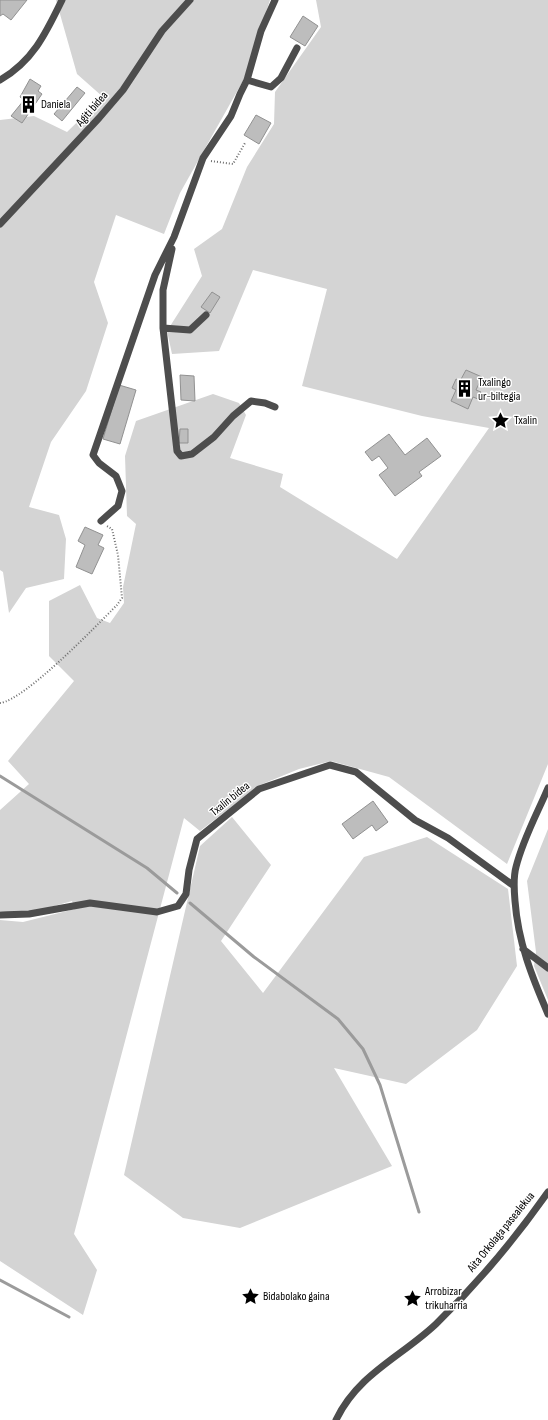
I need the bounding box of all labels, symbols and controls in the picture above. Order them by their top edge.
street label: Agiti bidea [72,88,112,130]
building icon: Daniela [18,94,38,114]
place label: Daniela [41,97,71,112]
place label: Txalingo ur-biltegia [478,375,521,404]
building icon: Txalingo ur-biltegia [455,379,475,399]
place icon: Txalin [491,410,511,430]
place label: Txalin [514,413,537,428]
street label: Txalin bidea [207,778,253,820]
street label: Aita Orkolaga pasealekua [463,1189,538,1276]
place label: Arrobizar trikuharria [424,1284,468,1313]
place icon: Bidabolako gaina [240,1286,260,1306]
place icon: Arrobizar trikuharria [402,1288,422,1308]
place label: Bidabolako gaina [263,1289,330,1304]

